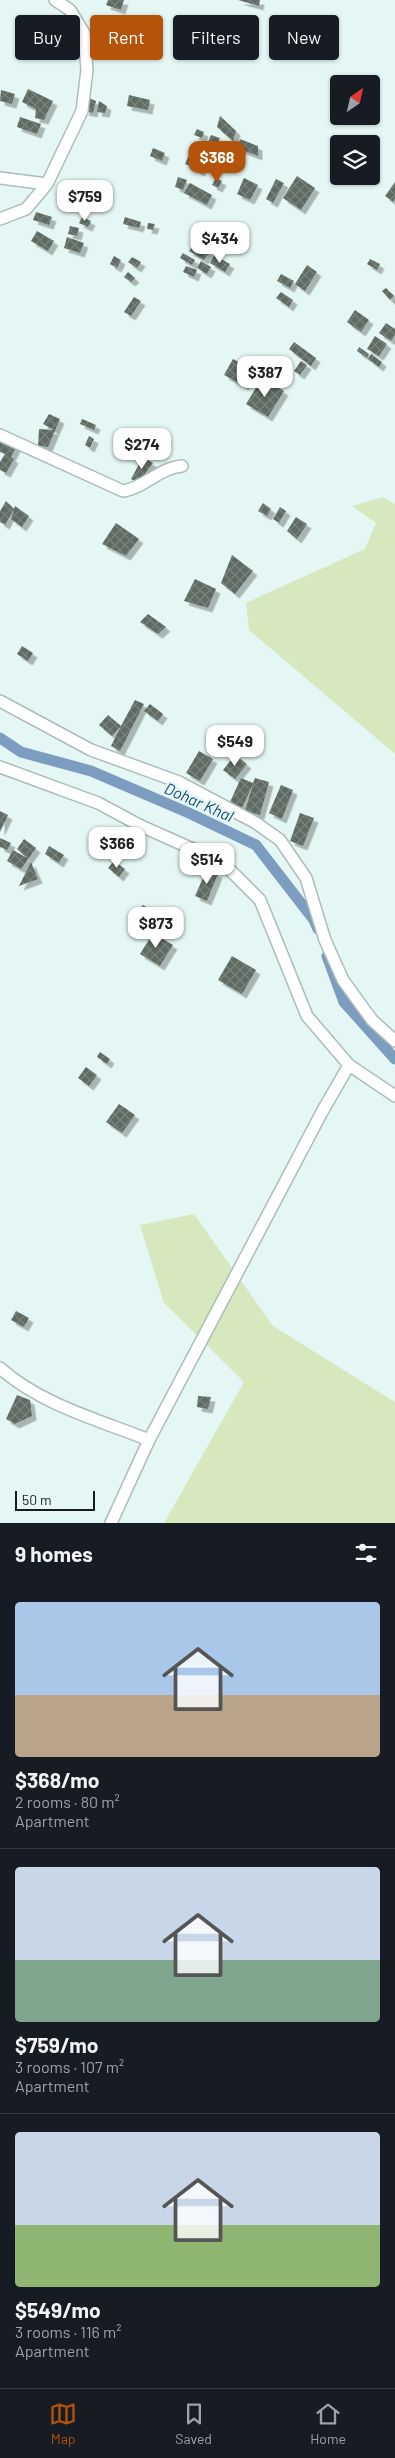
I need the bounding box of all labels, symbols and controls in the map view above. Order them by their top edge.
chip: Buy [15,15,80,60]
chip: Rent [90,15,163,60]
chip: Filters [173,15,259,60]
chip: New [269,15,339,60]
north arrow [330,75,380,125]
map controls [330,75,380,185]
button: layers [330,135,380,185]
pin: $368 [187,140,247,183]
text: $368 [199,147,235,166]
pin: $759 [55,180,115,222]
text: $759 [68,186,102,205]
pin: $434 [190,222,250,264]
text: $434 [201,228,239,247]
pin: $387 [235,356,295,398]
text: $387 [248,362,282,381]
pin: $274 [112,428,172,470]
text: $274 [124,434,160,453]
pin: $549 [205,724,265,767]
text: $549 [217,731,253,750]
water label: Dohar Khal [162,778,237,825]
pin: $366 [87,826,147,869]
text: $366 [100,833,134,852]
pin: $514 [177,842,237,885]
text: $514 [191,849,223,868]
pin: $873 [126,906,186,949]
text: $873 [139,913,173,932]
scale bar [15,1488,95,1511]
text: 50 m [22,1491,51,1508]
icon: filters [352,1539,380,1567]
text: 9 homes [15,1541,93,1566]
icon: home [153,1634,243,1724]
text: $368/mo [15,1767,99,1792]
text: 2 rooms · 80 m² [15,1792,120,1811]
text: Apartment [15,1811,90,1830]
icon: home [153,1900,243,1990]
text: $759/mo [15,2032,98,2057]
text: 3 rooms · 107 m² [15,2057,124,2076]
text: Apartment [15,2076,90,2095]
icon: home [153,2165,243,2255]
text: $549/mo [15,2297,101,2322]
text: 3 rooms · 116 m² [15,2322,121,2341]
text: Apartment [15,2341,90,2360]
tab: Map [49,2400,77,2447]
tab: Saved [175,2400,212,2447]
tab: Home [310,2400,346,2447]

